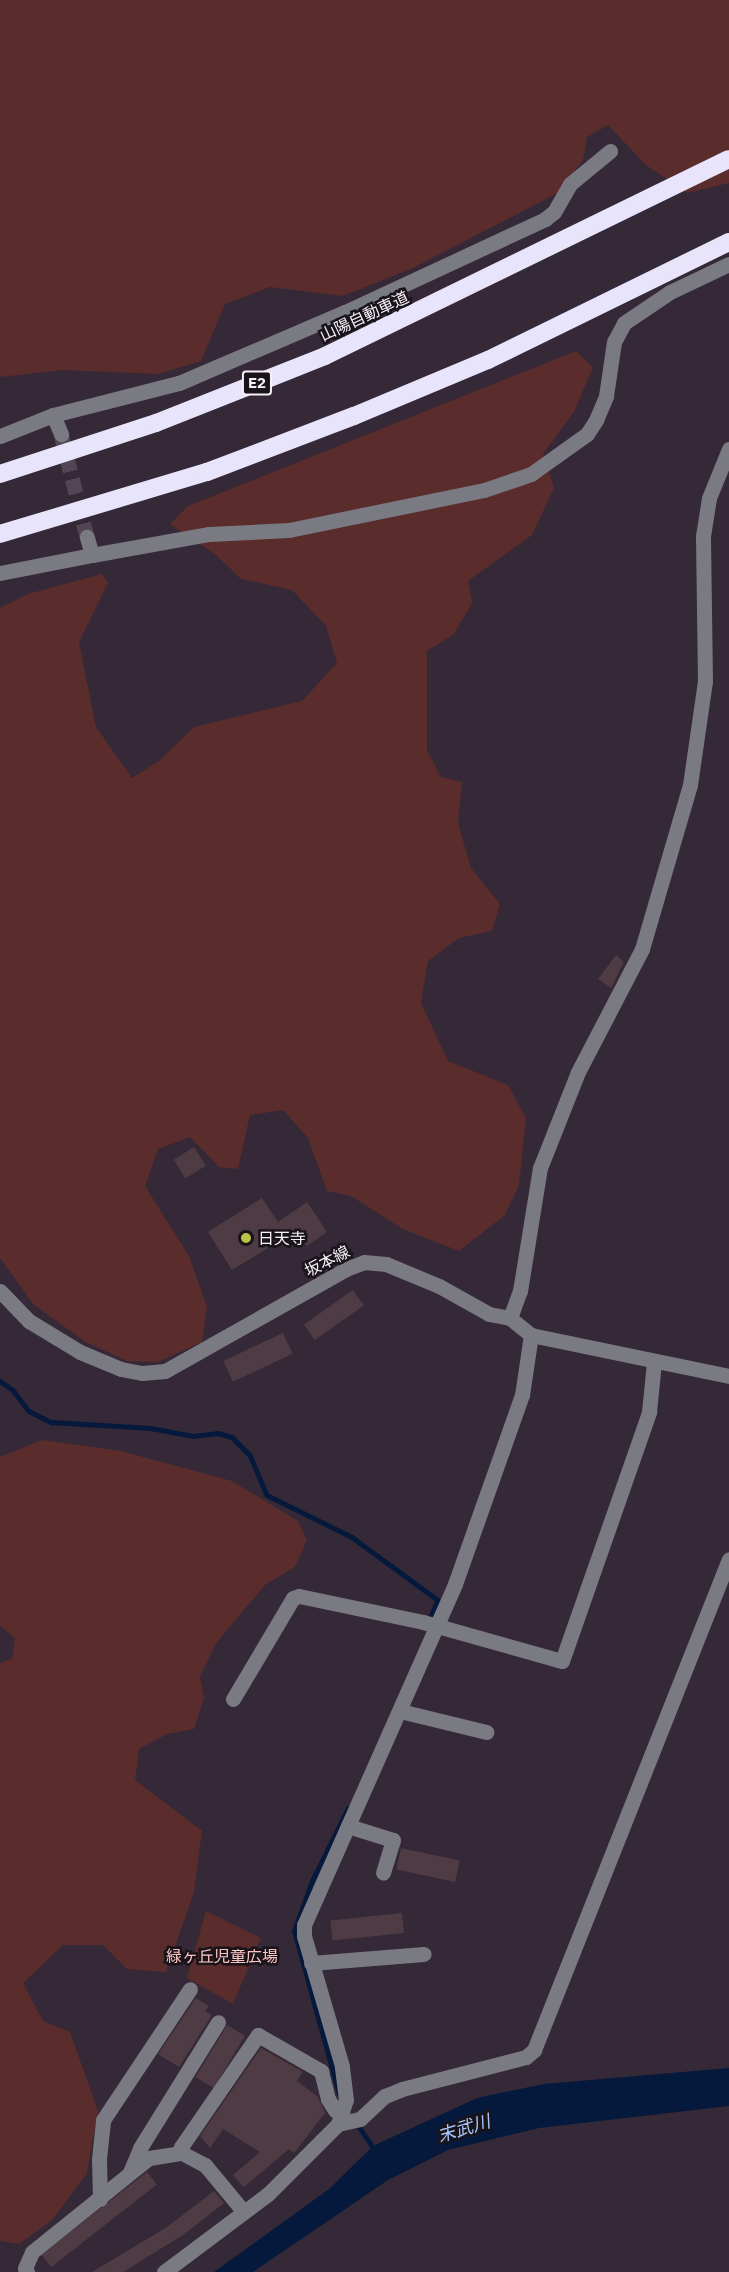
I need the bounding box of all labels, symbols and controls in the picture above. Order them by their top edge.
street label: 山陽自動車道 [316,287,412,345]
road number: E2 [240,371,274,395]
place label: 日天寺 [258,1228,306,1248]
marker: 日天寺 [239,1231,253,1245]
street label: 坂本線 [301,1242,353,1280]
park label: 緑ヶ丘児童広場 [166,1946,278,1966]
water label: 末武川 [435,2111,493,2147]

